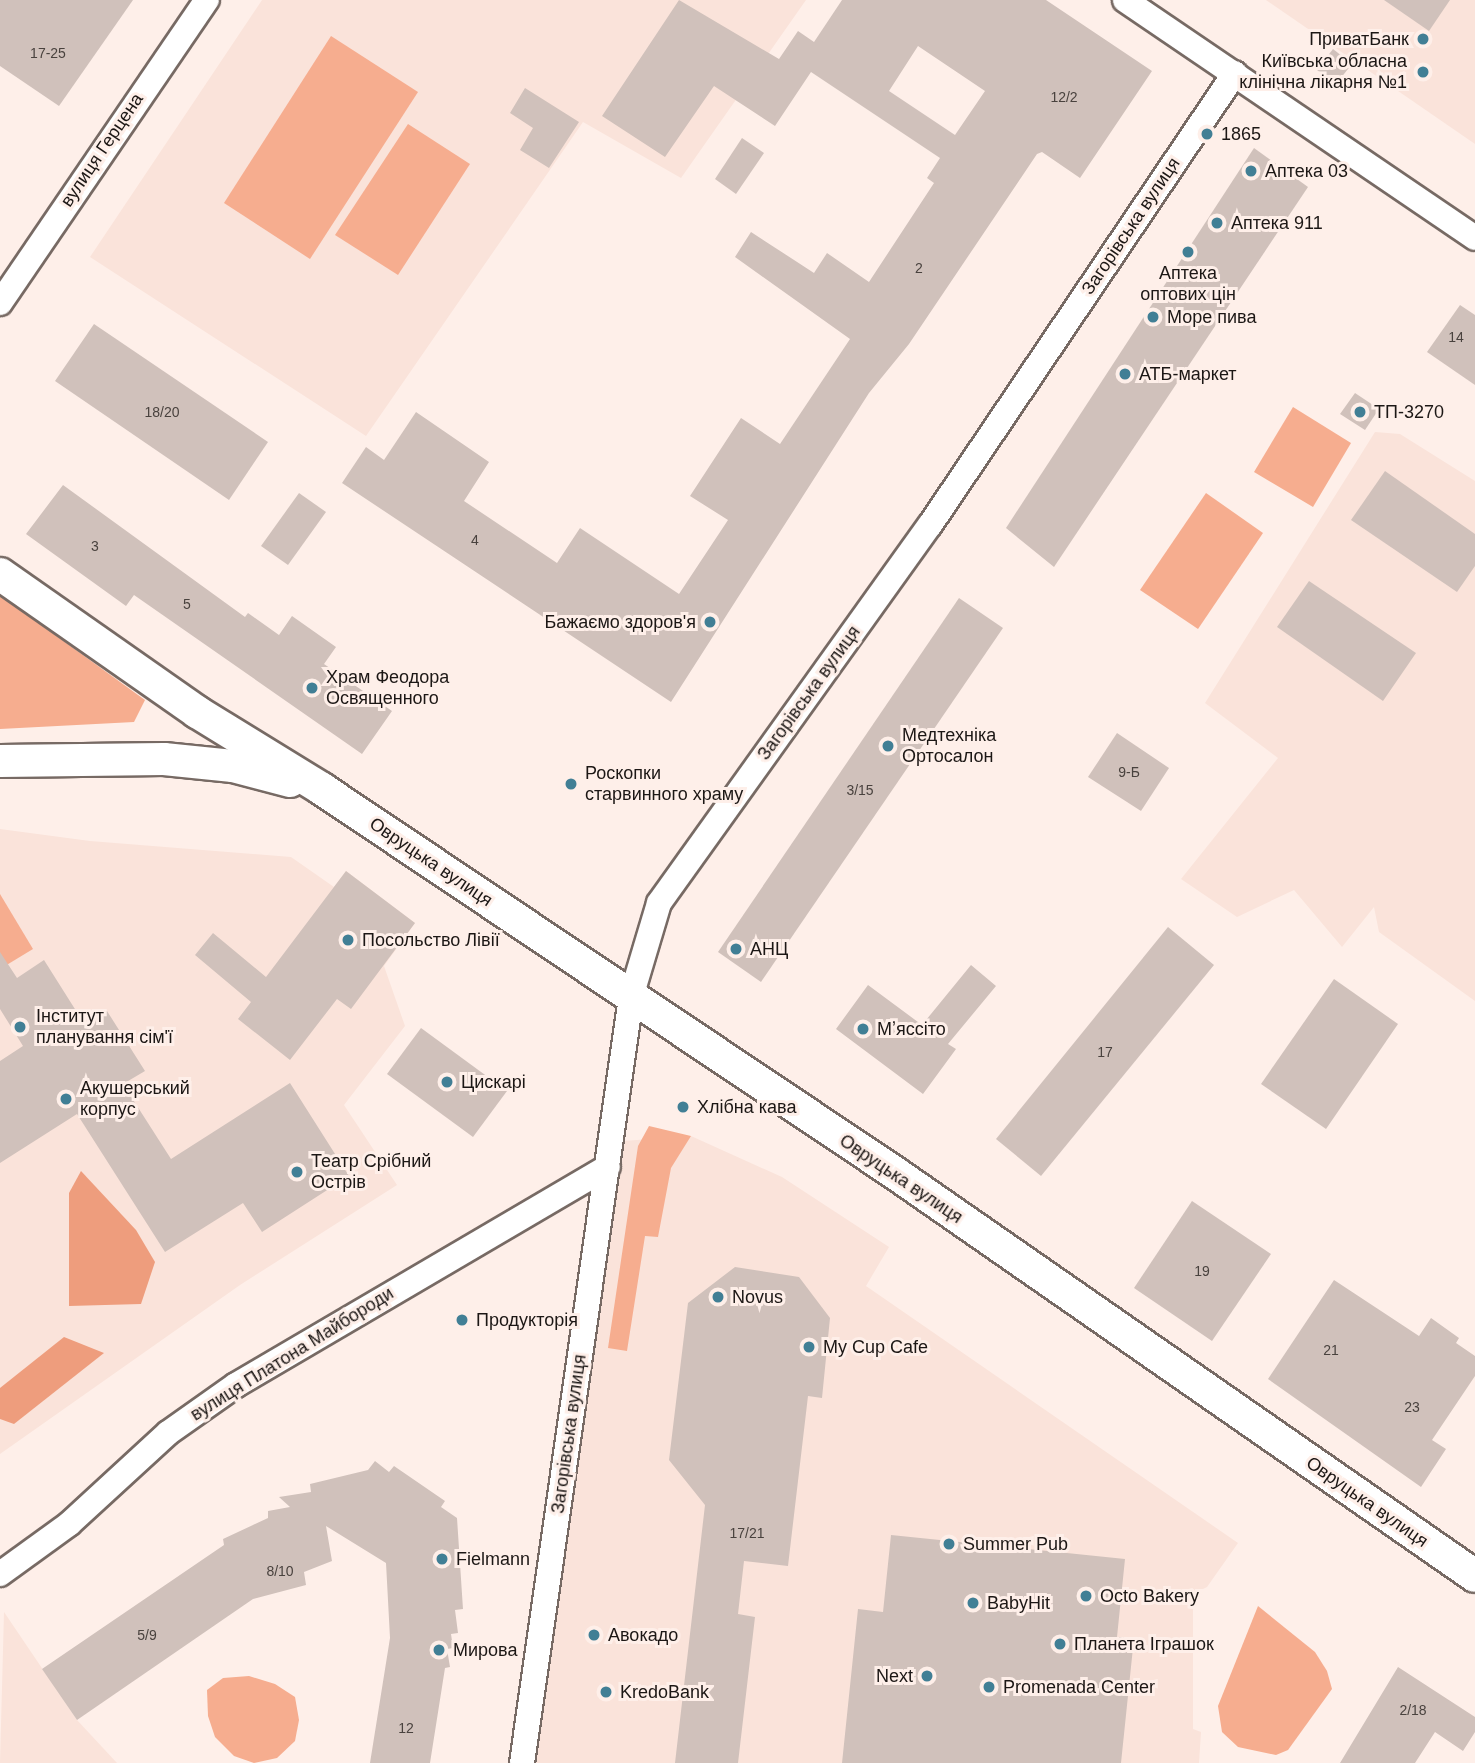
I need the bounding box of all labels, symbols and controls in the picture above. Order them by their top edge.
place label: ПриватБанк [1309,28,1409,50]
marker: ПриватБанк [1415,31,1431,47]
house number: 17-25 [30,45,66,61]
place label: Київська обласна клінічна лікарня №1 [1239,51,1407,94]
marker: Київська обласна клінічна лікарня №1 [1413,62,1433,82]
street label: вулиця Герцена [56,89,148,211]
house number: 12/2 [1050,89,1078,105]
place label: 1865 [1221,123,1261,145]
marker: 1865 [1199,126,1215,142]
street label: Загорівська вулиця [1077,153,1185,299]
place label: Аптека 03 [1265,160,1348,182]
marker: Аптека 03 [1243,163,1259,179]
place label: Аптека 911 [1231,212,1323,234]
marker: Аптека 911 [1209,215,1225,231]
marker: Аптека оптових цін [1180,244,1196,260]
house number: 2 [915,260,923,276]
place label: Аптека оптових цін [1140,263,1236,306]
place label: Море пива [1167,306,1256,328]
marker: Море пива [1145,309,1161,325]
house number: 14 [1448,329,1464,345]
place label: АТБ-маркет [1139,363,1237,385]
marker: АТБ-маркет [1117,366,1133,382]
place label: ТП-3270 [1374,401,1444,423]
house number: 18/20 [144,404,180,420]
marker: ТП-3270 [1352,404,1368,420]
house number: 4 [471,532,479,548]
house number: 3 [91,538,99,554]
house number: 5 [183,596,191,612]
place label: Бажаємо здоров'я [544,611,696,633]
marker: Бажаємо здоров'я [702,614,718,630]
street label: Загорівська вулиця [753,622,865,764]
place label: Храм Феодора Освященного [326,667,449,710]
marker: Храм Феодора Освященного [304,680,320,696]
place label: Медтехніка Ортосалон [902,725,996,768]
marker: Медтехніка Ортосалон [880,738,896,754]
place label: Роскопки старвинного храму [585,763,743,806]
house number: 9-Б [1118,764,1140,780]
marker: Роскопки старвинного храму [563,776,579,792]
house number: 3/15 [846,782,874,798]
street label: Овруцька вулиця [365,813,497,911]
place label: Посольство Лівії [362,929,500,951]
marker: Посольство Лівії [340,932,356,948]
place label: АНЦ [750,938,788,960]
marker: АНЦ [728,941,744,957]
place label: Інститут планування сім'ї [36,1006,173,1048]
marker: Інститут планування сім'ї [10,1017,30,1037]
place label: Мʼяссіто [877,1018,946,1040]
marker: Мʼяссіто [855,1021,871,1037]
house number: 17 [1097,1044,1113,1060]
place label: Цискарі [461,1071,526,1093]
marker: Цискарі [439,1074,455,1090]
place label: Акушерський корпус [80,1078,190,1120]
marker: Акушерський корпус [58,1091,74,1107]
place label: Хлібна кава [697,1096,796,1118]
marker: Хлібна кава [675,1099,691,1115]
street label: Овруцька вулиця [835,1130,967,1228]
place label: Театр Срібний Острів [311,1151,431,1194]
marker: Театр Срібний Острів [289,1164,305,1180]
house number: 19 [1194,1263,1210,1279]
street label: вулиця Платона Майбороди [187,1283,397,1425]
place label: Novus [732,1286,783,1308]
marker: Novus [710,1289,726,1305]
place label: Продукторія [476,1309,578,1331]
marker: Продукторія [454,1312,470,1328]
place label: My Cup Cafe [823,1336,928,1358]
marker: My Cup Cafe [801,1339,817,1355]
house number: 21 [1323,1342,1339,1358]
street label: Загорівська вулиця [547,1353,591,1515]
house number: 23 [1404,1399,1420,1415]
street label: Овруцька вулиця [1302,1452,1432,1552]
house number: 17/21 [729,1525,765,1541]
place label: Summer Pub [963,1533,1068,1555]
marker: Summer Pub [941,1536,957,1552]
place label: Fielmann [456,1548,530,1570]
marker: Fielmann [434,1551,450,1567]
house number: 8/10 [266,1563,294,1579]
place label: Octo Bakery [1100,1585,1199,1607]
marker: Octo Bakery [1078,1588,1094,1604]
place label: BabyHit [987,1592,1050,1614]
marker: BabyHit [965,1595,981,1611]
place label: Авокадо [608,1624,678,1646]
house number: 5/9 [137,1627,157,1643]
marker: Авокадо [586,1627,602,1643]
place label: Планета Іграшок [1074,1633,1214,1655]
marker: Планета Іграшок [1052,1636,1068,1652]
place label: Мирова [453,1639,517,1661]
marker: Мирова [431,1642,447,1658]
place label: Next [876,1665,913,1687]
marker: Next [919,1668,935,1684]
place label: Promenada Center [1003,1676,1155,1698]
marker: Promenada Center [981,1679,997,1695]
place label: KredoBank [620,1681,709,1703]
marker: KredoBank [598,1684,614,1700]
house number: 2/18 [1399,1702,1427,1718]
house number: 12 [398,1720,414,1736]

